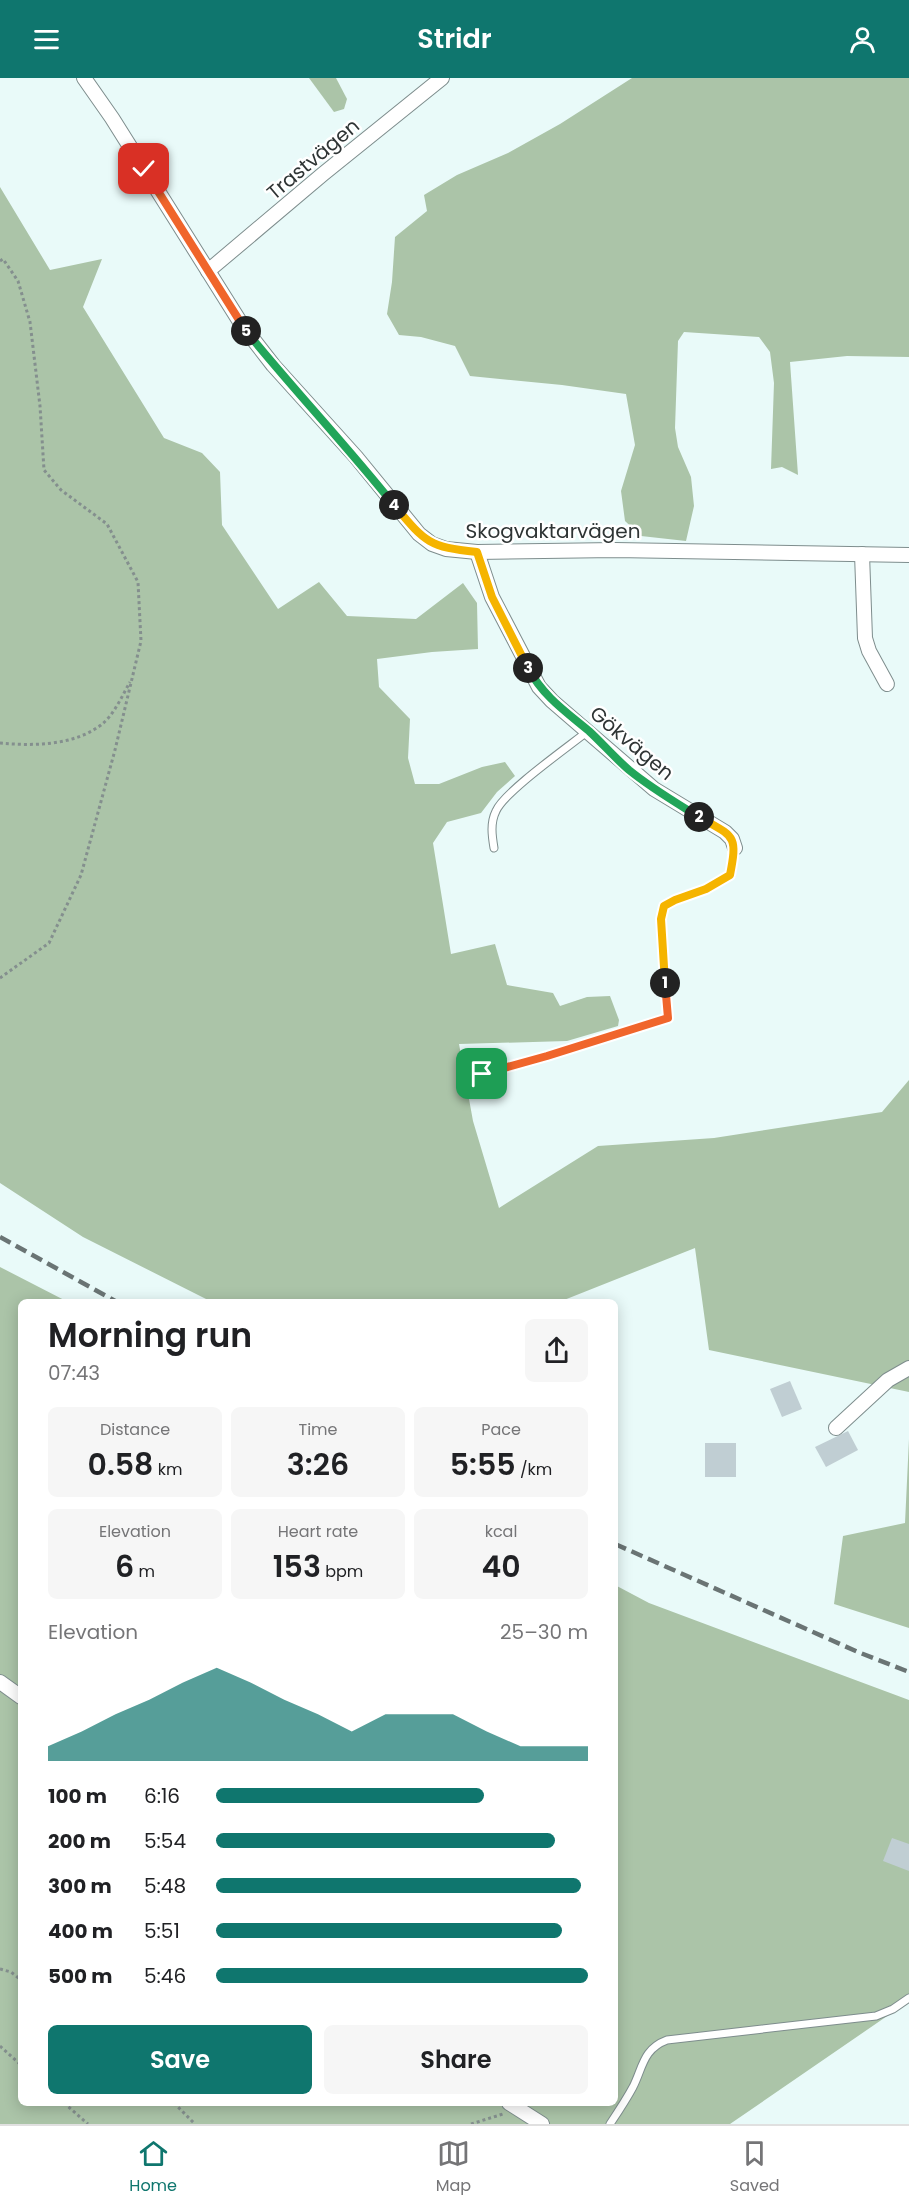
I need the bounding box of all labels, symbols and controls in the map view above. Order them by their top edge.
text: Stridr [417,20,492,57]
icon: menu [30,23,63,56]
icon: person [846,23,879,56]
street label: Trastvägen [261,112,365,206]
pin [118,143,169,194]
icon: check [127,152,160,185]
pin: 5 [231,316,261,346]
text: 5 [241,319,251,342]
pin: 4 [379,490,409,520]
text: 4 [389,493,399,516]
street label: Skogvaktarvägen [465,517,641,545]
pin: 3 [513,653,543,683]
text: 3 [523,656,533,679]
street label: Gökvägen [584,699,680,787]
pin: 2 [684,802,714,832]
text: 2 [694,805,704,828]
pin: 1 [650,968,680,998]
text: 1 [662,971,668,994]
pin [456,1048,507,1099]
icon: arrive [465,1057,498,1090]
text: Morning run [48,1312,252,1359]
button: share [525,1319,588,1382]
text: 07:43 [48,1359,100,1387]
text: Distance [100,1418,170,1441]
text: Time [299,1418,338,1441]
text: Pace [481,1418,521,1441]
text: 0.58 [88,1443,153,1486]
text: 3:26 [287,1443,349,1486]
text: 5:55 [450,1443,516,1486]
text: km [153,1458,182,1481]
text: /km [516,1458,552,1481]
text: Elevation [99,1520,171,1543]
text: Heart rate [278,1520,358,1543]
text: kcal [485,1520,517,1543]
text: 6 [115,1545,134,1588]
text: 153 [273,1545,321,1588]
text: 40 [481,1545,521,1588]
text: m [134,1560,155,1583]
text: bpm [321,1560,363,1583]
text: Elevation [48,1618,138,1646]
text: 25–30 m [500,1618,588,1646]
text: 100 m [48,1782,107,1810]
text: 6:16 [144,1782,180,1810]
text: 200 m [48,1827,111,1855]
text: 5:54 [144,1827,186,1855]
text: 300 m [48,1872,112,1900]
text: 5:48 [144,1872,186,1900]
text: 400 m [48,1917,113,1945]
text: 5:51 [144,1917,180,1945]
text: 500 m [48,1962,113,1990]
text: 5:46 [144,1962,186,1990]
button: Save [48,2025,312,2094]
button: Share [324,2025,588,2094]
tab: Home [129,2137,177,2198]
tab: Map [436,2137,471,2198]
tab: Saved [730,2137,780,2198]

